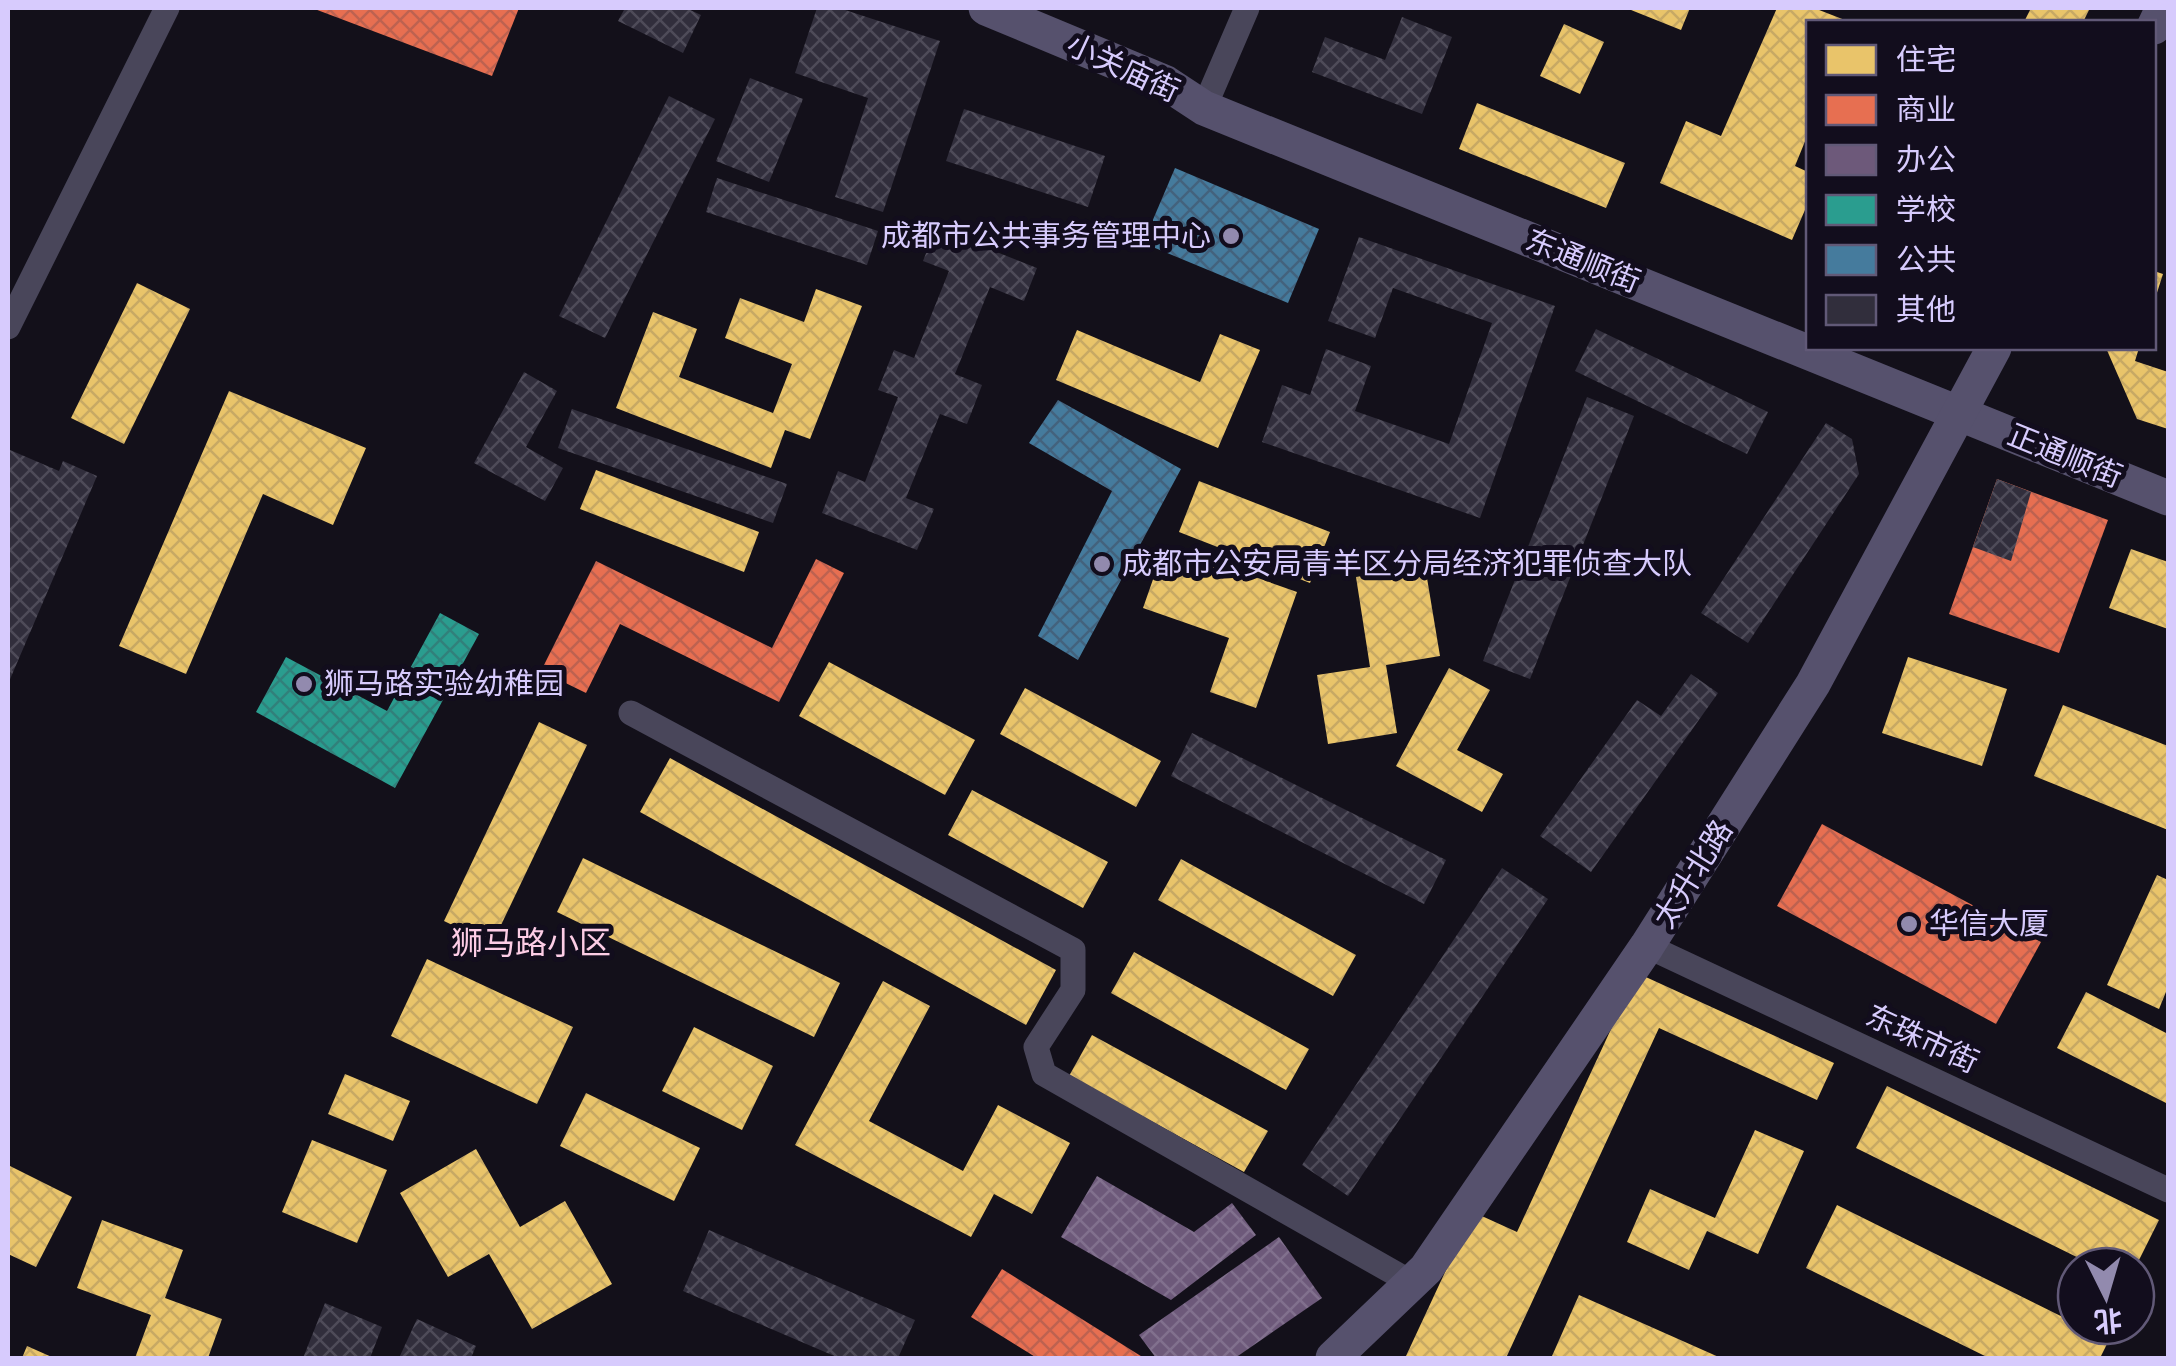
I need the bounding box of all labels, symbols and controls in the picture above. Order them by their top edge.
legend [1806,20,2156,350]
street label: 小关庙街 [1061,24,1186,110]
text: 住宅 [1896,39,1956,78]
text: 商业 [1896,89,1956,128]
text: 办公 [1896,139,1956,178]
text: 学校 [1896,189,1956,228]
place label: 成都市公共事务管理中心 [881,215,1211,254]
street label: 东通顺街 [1521,219,1646,300]
marker: 成都市公共事务管理中心 [1220,225,1242,247]
text: 公共 [1896,239,1956,278]
text: 其他 [1896,289,1956,328]
street label: 正通顺街 [2003,414,2128,495]
place label: 成都市公安局青羊区分局经济犯罪侦查大队 [1122,543,1692,582]
marker: 成都市公安局青羊区分局经济犯罪侦查大队 [1091,553,1113,575]
place label: 狮马路实验幼稚园 [324,663,564,702]
marker: 狮马路实验幼稚园 [293,673,315,695]
street label: 太升北路 [1643,812,1740,934]
place label: 华信大厦 [1929,903,2049,942]
marker: 华信大厦 [1898,913,1920,935]
district label: 狮马路小区 [451,921,611,963]
street label: 东珠市街 [1860,995,1985,1081]
north arrow [2056,1246,2156,1346]
text: 北 [2093,1302,2124,1341]

